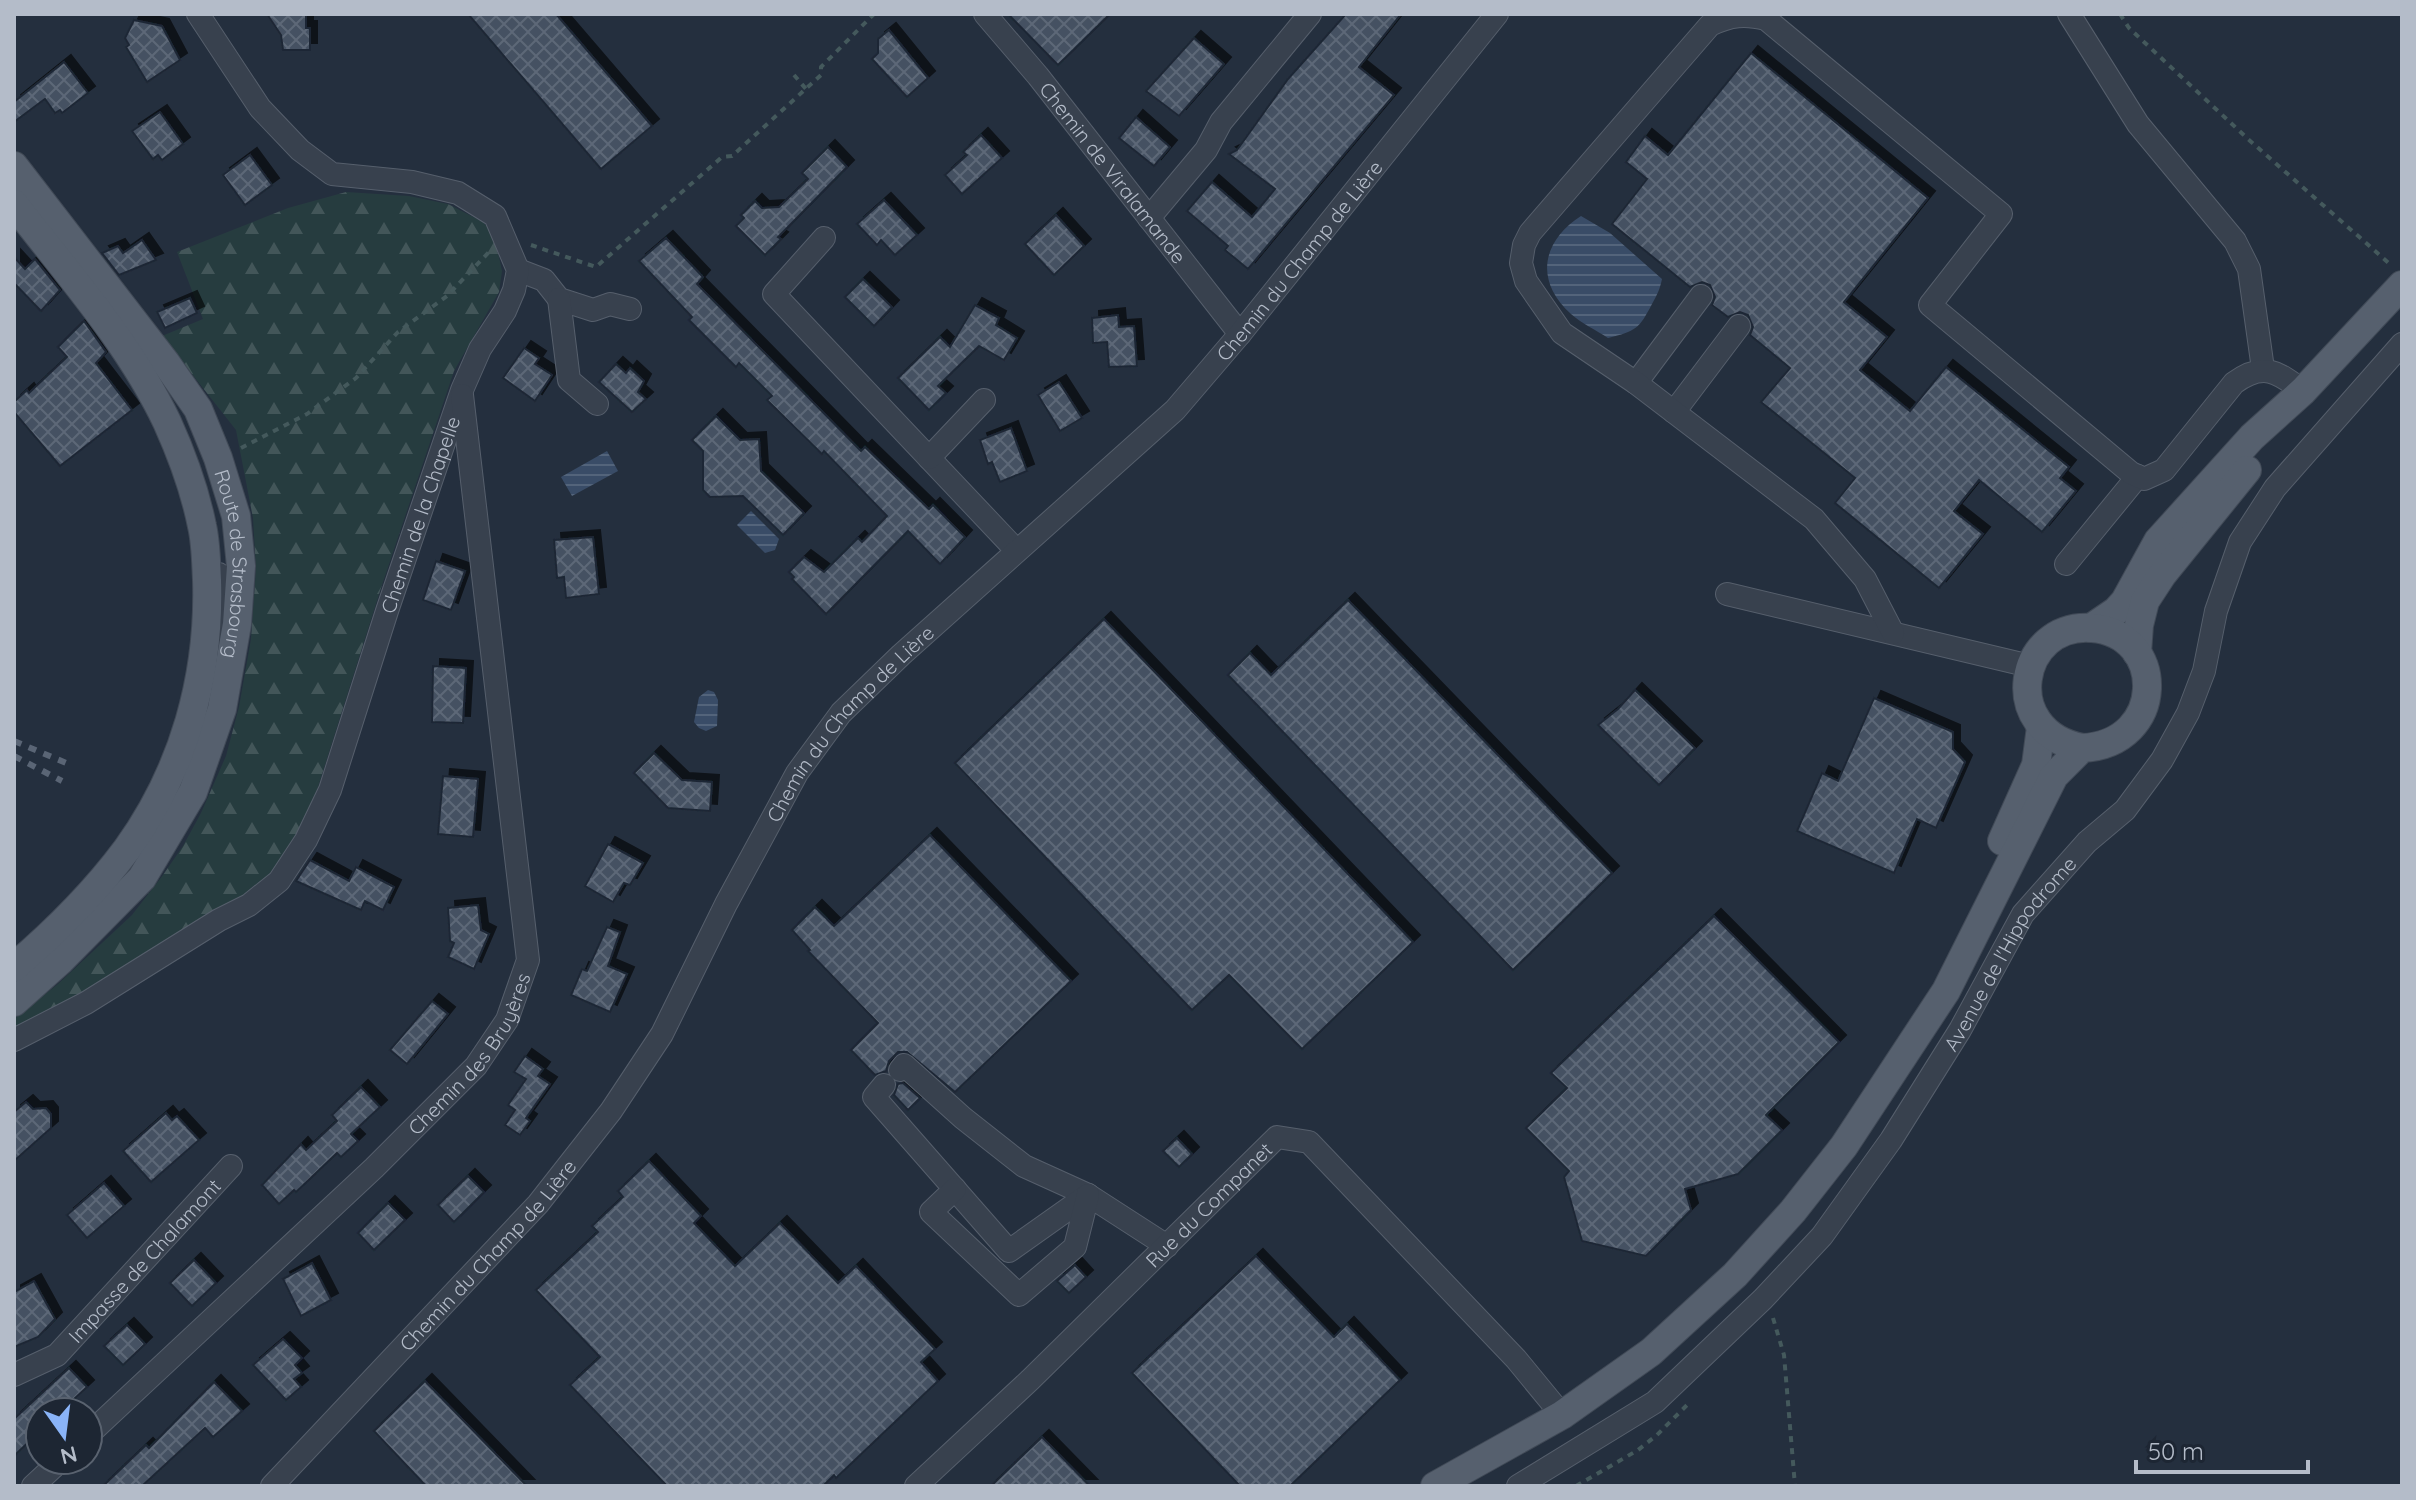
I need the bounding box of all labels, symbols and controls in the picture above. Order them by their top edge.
street label: Chemin de Viralamande [1035,77,1192,268]
street label: Chemin du Champ de Lière [1210,155,1387,366]
street label: Chemin de la Chapelle [375,413,465,616]
street label: Route de Strasbourg [210,466,254,661]
street label: Chemin du Champ de Lière [761,619,939,826]
street label: Avenue de l'Hippodrome [1938,851,2081,1055]
street label: Chemin des Bruyères [402,969,535,1140]
street label: Rue du Companet [1140,1136,1277,1272]
street label: Chemin du Champ de Lière [394,1154,581,1356]
street label: Impasse de Chalamont [62,1173,226,1348]
north arrow [24,1396,104,1476]
scale bar [2136,1424,2308,1474]
text: 50 m [2148,1436,2204,1466]
text: N [58,1440,80,1471]

